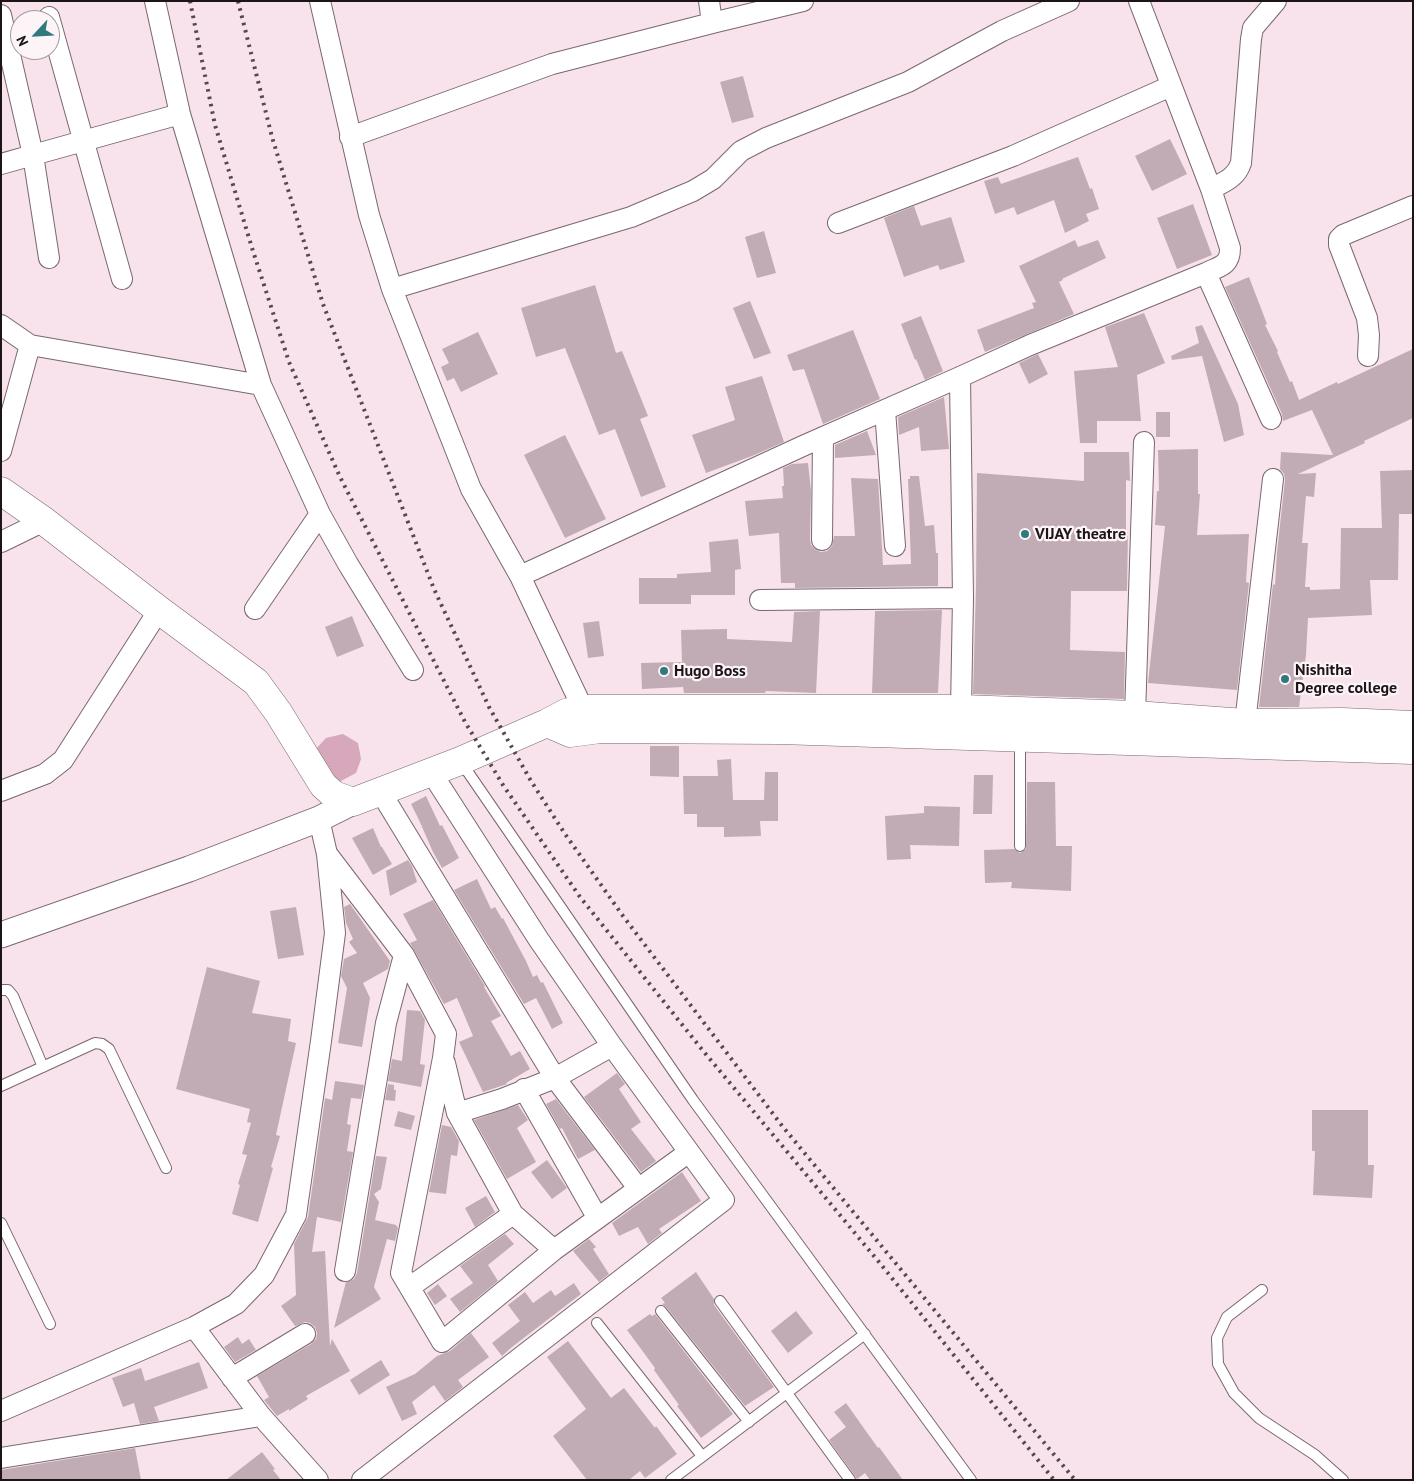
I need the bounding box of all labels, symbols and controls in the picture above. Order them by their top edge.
north arrow [10,10,60,60]
text: N [12,33,32,49]
place label: VIJAY theatre [1035,524,1126,544]
marker: VIJAY theatre [1019,528,1031,540]
place label: Nishitha Degree college [1295,660,1397,698]
place label: Hugo Boss [674,661,746,681]
marker: Hugo Boss [658,665,670,677]
marker: Nishitha Degree college [1279,673,1291,685]

